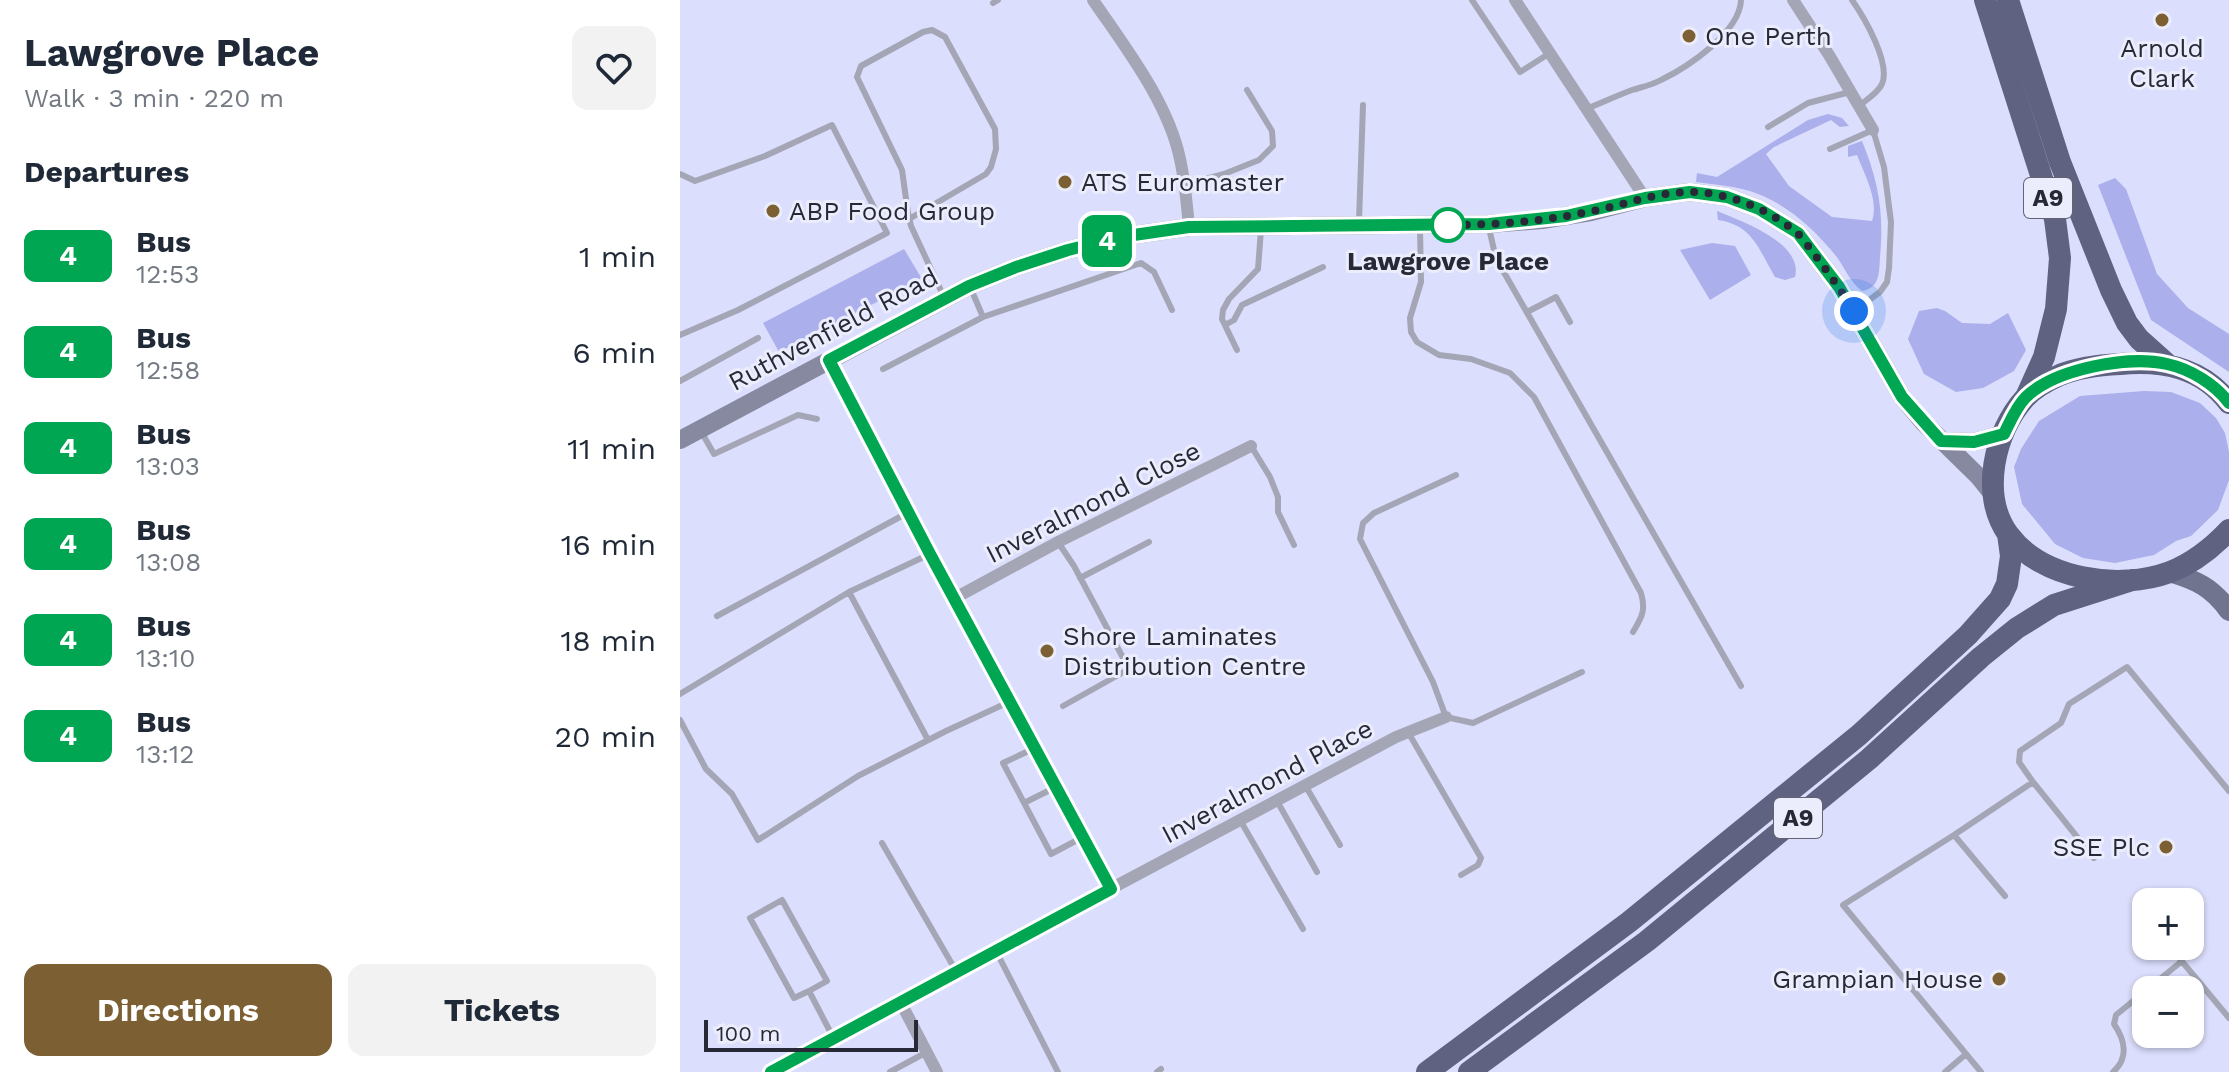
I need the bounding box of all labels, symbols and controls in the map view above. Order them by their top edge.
marker: Arnold Clark [2153,11,2171,29]
place label: One Perth [1705,21,1832,51]
button: heart [572,26,656,110]
marker: One Perth [1680,27,1698,45]
text: Lawgrove Place [24,31,319,75]
place label: Arnold Clark [2120,33,2204,93]
text: Walk · 3 min · 220 m [24,83,284,113]
text: Departures [24,154,189,189]
place label: ATS Euromaster [1081,167,1284,197]
marker: ATS Euromaster [1056,173,1074,191]
road number: A9 [2024,178,2072,218]
place label: ABP Food Group [789,196,995,226]
marker: ABP Food Group [764,202,782,220]
marker: Lawgrove Place [1431,208,1465,242]
line badge: 4 [1081,215,1133,267]
text: Bus [136,224,191,259]
text: 4 [1098,224,1116,257]
text: 4 [59,239,77,272]
text: 1 min [579,239,656,274]
place label: Lawgrove Place [1347,246,1549,276]
text: 12:53 [136,259,199,289]
street label: Ruthvenfield Road [723,261,943,397]
your location [1834,291,1874,331]
text: Bus [136,320,191,355]
text: 4 [59,335,77,368]
text: 6 min [572,335,656,370]
text: 12:58 [136,355,200,385]
text: Bus [136,416,191,451]
text: 4 [59,431,77,464]
text: 11 min [567,431,656,466]
street label: Inveralmond Close [981,435,1205,569]
text: 13:03 [136,451,200,481]
text: Bus [136,512,191,547]
text: 4 [59,527,77,560]
text: 16 min [561,527,656,562]
text: 13:08 [136,547,201,577]
text: Bus [136,608,191,643]
place label: Shore Laminates Distribution Centre [1063,621,1306,681]
text: 4 [59,623,77,656]
text: 18 min [560,623,656,658]
marker: Shore Laminates Distribution Centre [1038,642,1056,660]
text: 13:10 [136,643,195,673]
text: Bus [136,704,191,739]
street label: Inveralmond Place [1156,713,1378,849]
text: 4 [59,719,77,752]
text: 20 min [554,719,656,754]
text: 13:12 [136,739,194,769]
road number: A9 [1774,798,1822,838]
place label: SSE Plc [2053,832,2150,862]
marker: SSE Plc [2157,838,2175,856]
map controls [2132,888,2204,1048]
button: + [2132,888,2204,960]
button: Directions [24,964,332,1056]
button: Tickets [348,964,656,1056]
place label: Grampian House [1772,964,1983,994]
marker: Grampian House [1990,970,2008,988]
button: − [2132,976,2204,1048]
scale bar [704,1016,918,1052]
text: 100 m [716,1021,780,1046]

